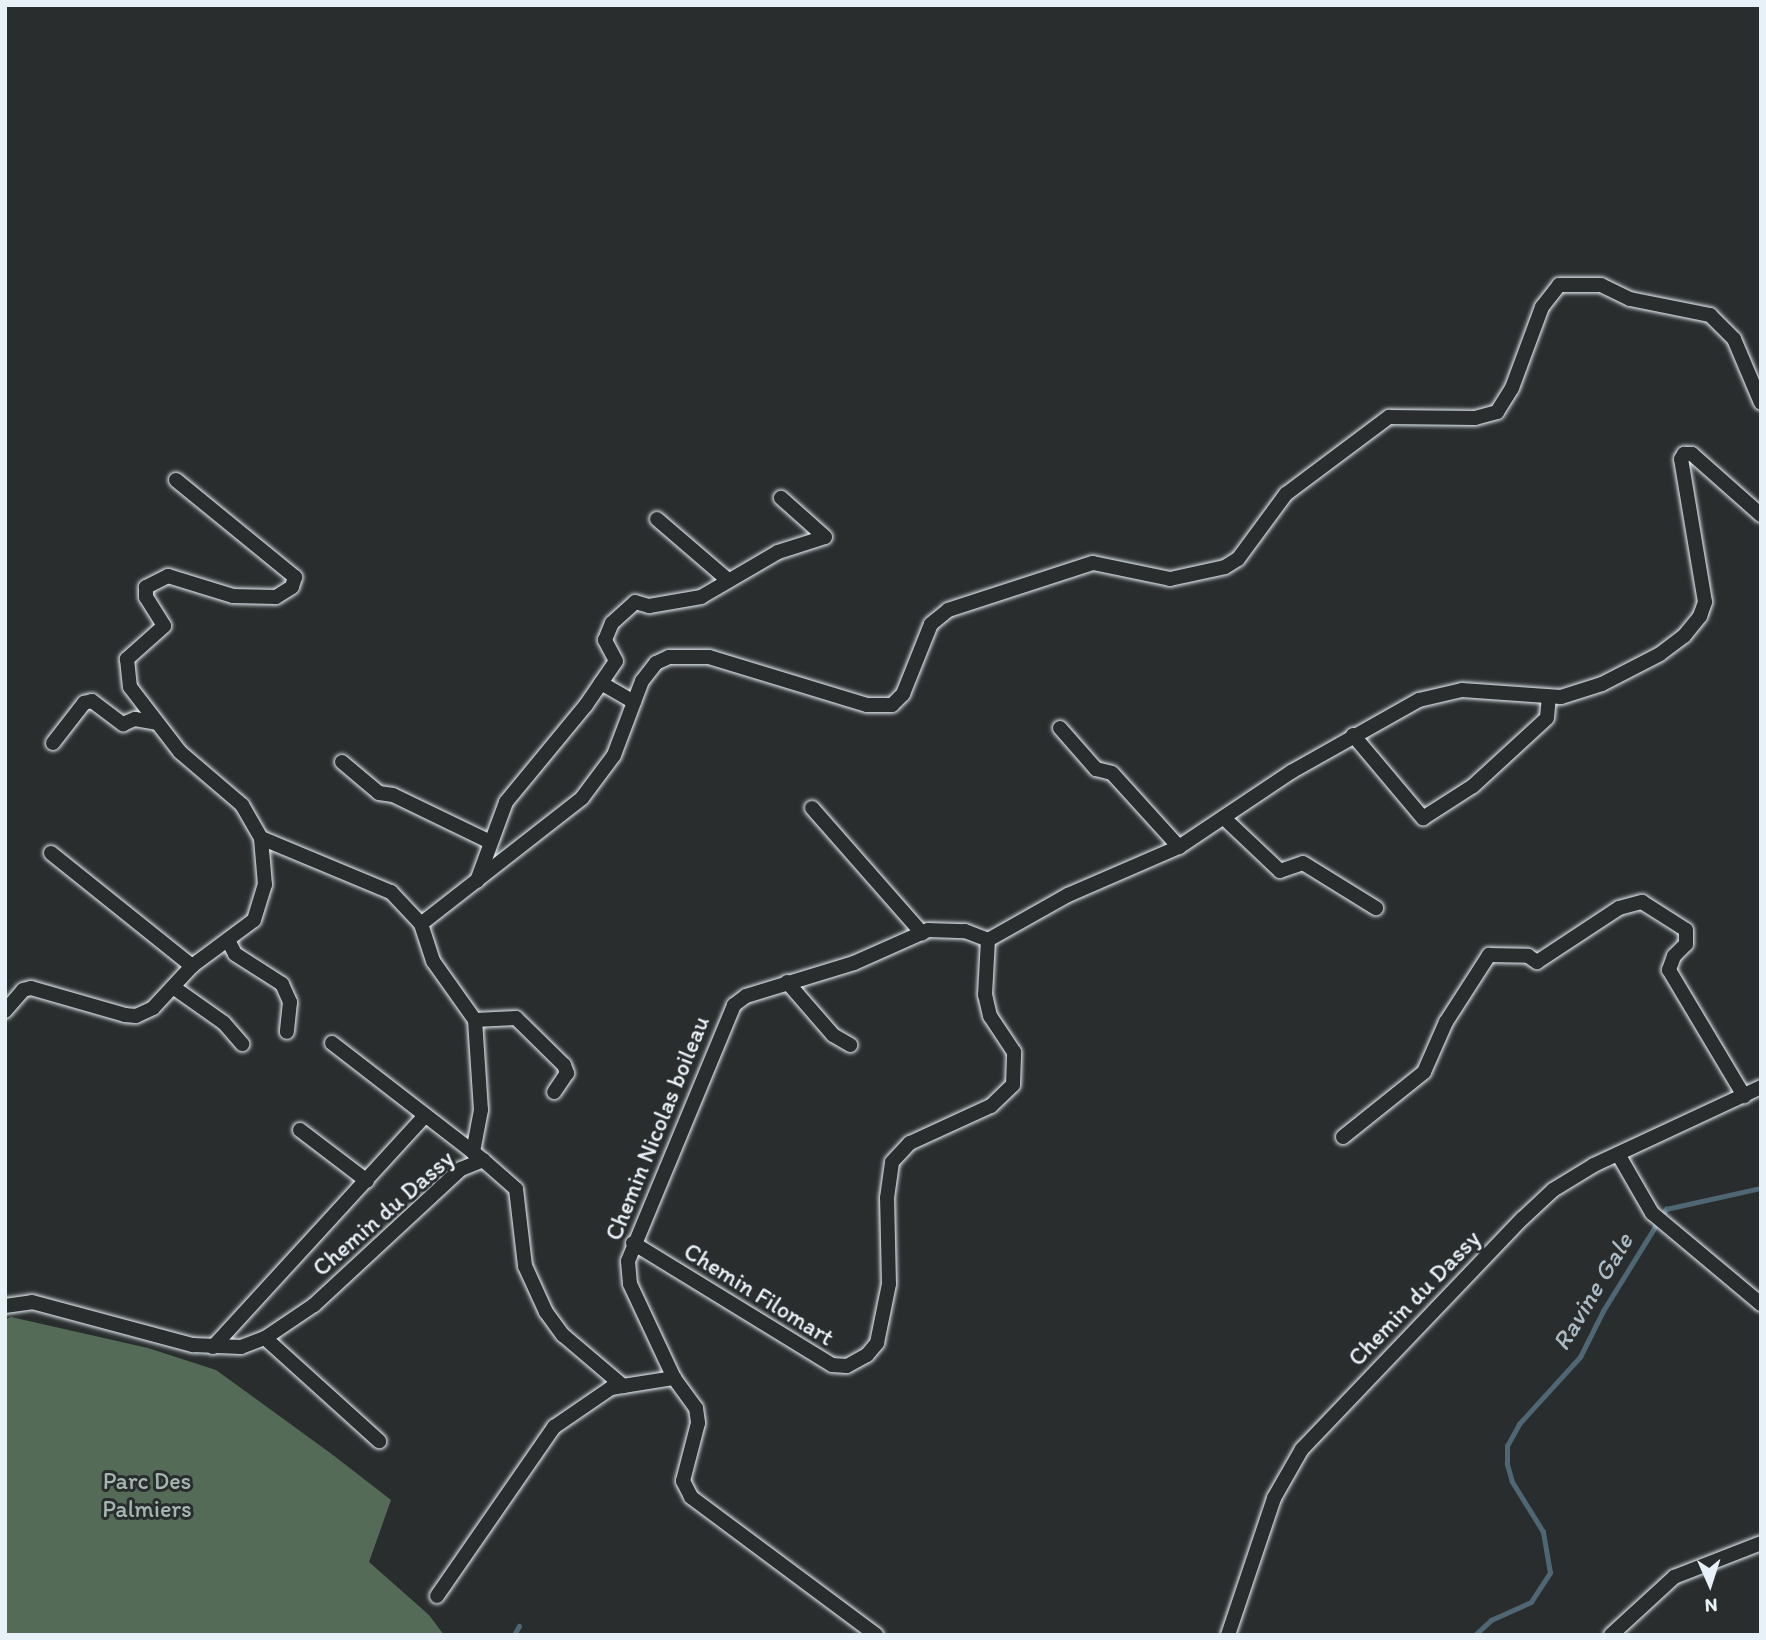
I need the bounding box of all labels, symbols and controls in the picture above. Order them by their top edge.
street label: Chemin Nicolas boileau [599,1011,715,1245]
street label: Chemin du Dassy [307,1144,459,1282]
street label: Chemin du Dassy [1342,1224,1486,1372]
water label: Ravine Gale [1546,1228,1640,1356]
street label: Chemin Filomart [678,1236,840,1352]
park label: Parc Des Palmiers [102,1467,192,1523]
north arrow [1675,1549,1745,1619]
text: N [1704,1594,1718,1617]

